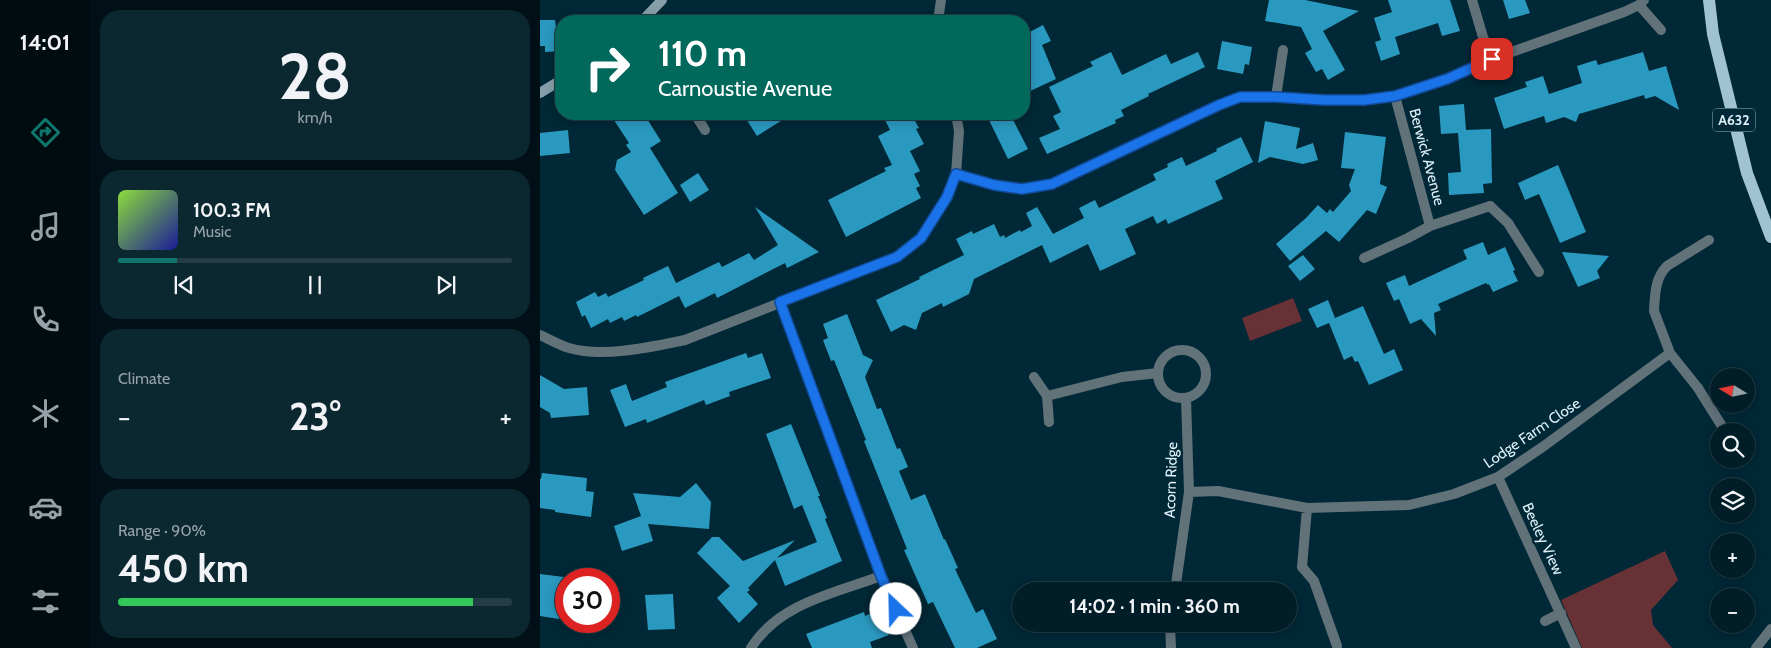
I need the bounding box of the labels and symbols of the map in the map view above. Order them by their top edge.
pin [1471,38,1513,80]
street label: Berwick Avenue [1405,106,1449,208]
road number: A632 [1713,108,1755,132]
north arrow [1710,368,1755,412]
street label: Lodge Farm Close [1480,394,1584,472]
street label: Acorn Ridge [1161,441,1181,518]
street label: Beeley View [1518,500,1568,578]
speed limit sign: 30 [555,568,620,633]
position arrow [869,582,921,634]

